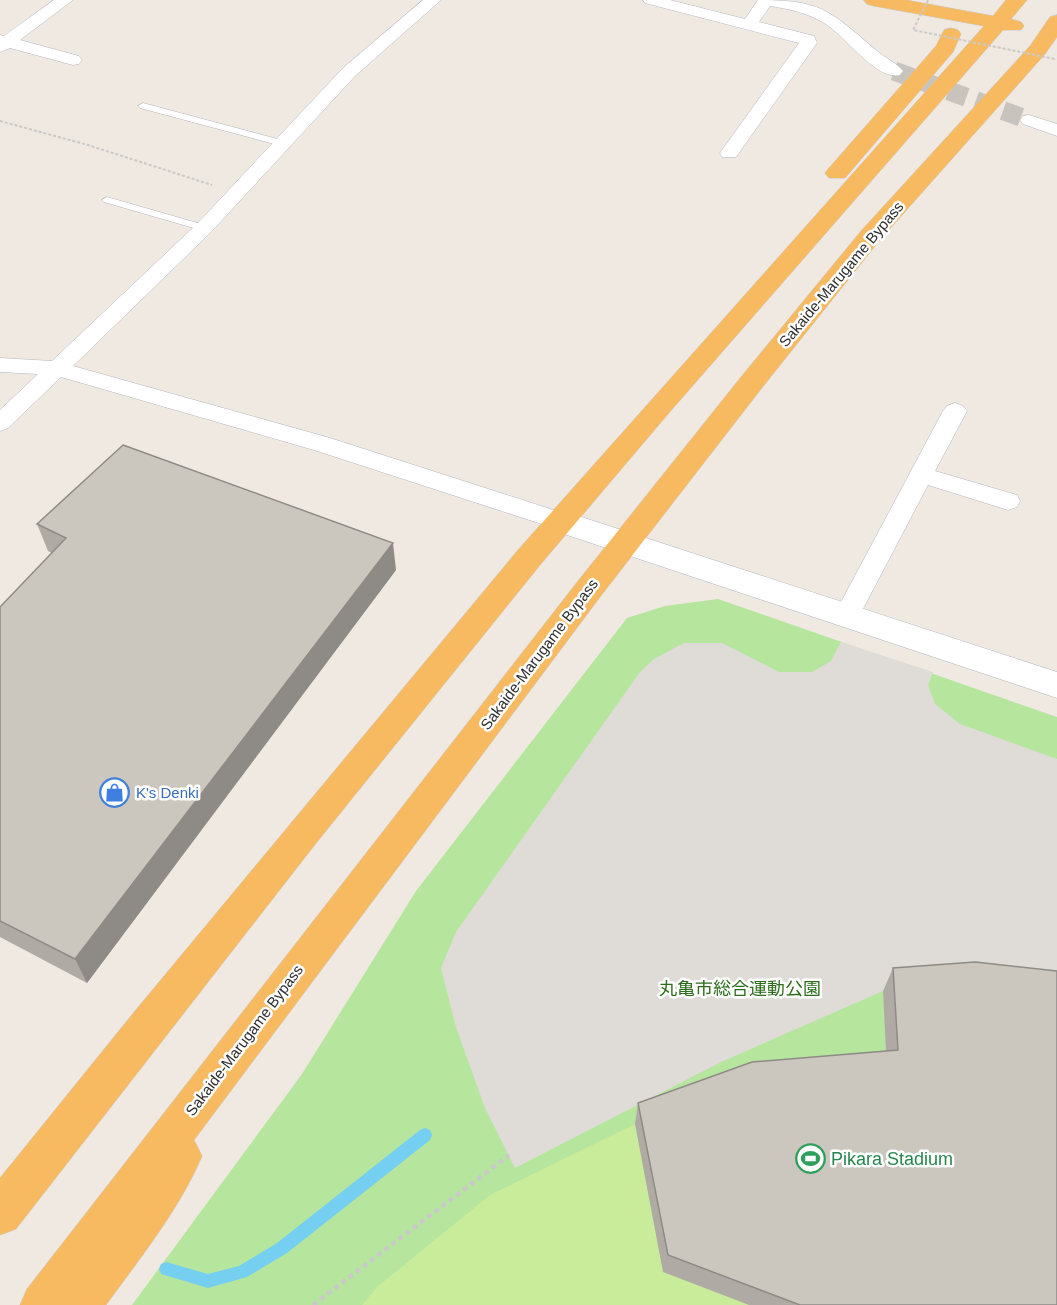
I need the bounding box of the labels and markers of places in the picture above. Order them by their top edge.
shop icon: K's Denki [99,776,131,808]
place label: K's Denki [136,784,199,801]
sports icon: Pikara Stadium [794,1143,826,1175]
place label: Pikara Stadium [831,1149,953,1169]

